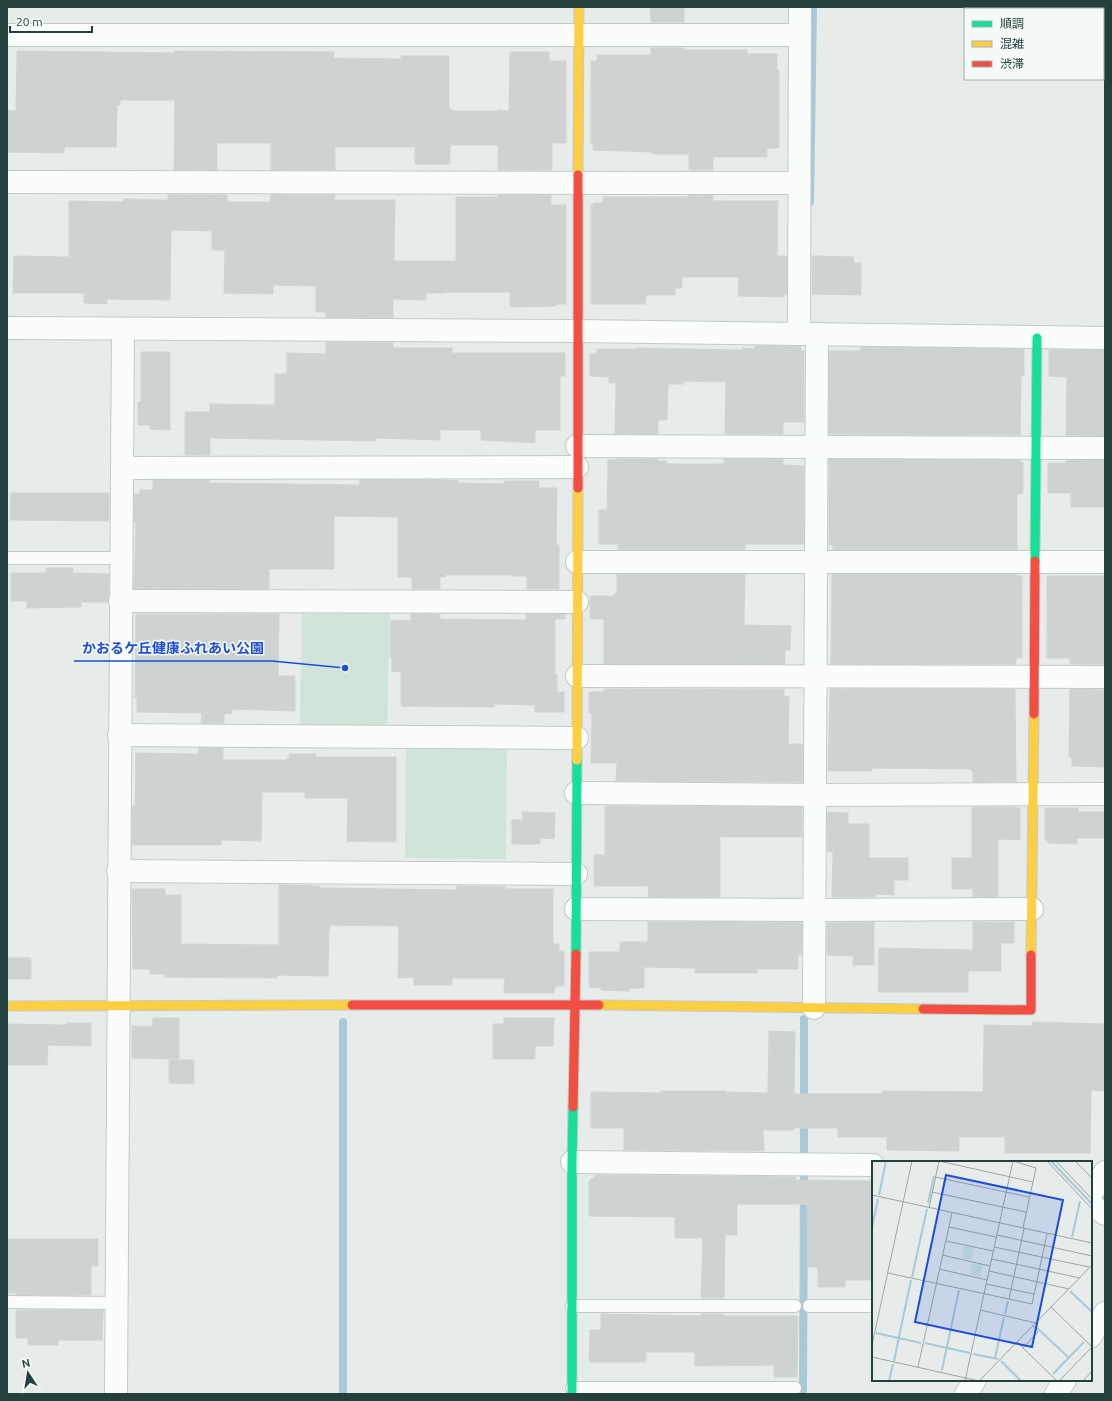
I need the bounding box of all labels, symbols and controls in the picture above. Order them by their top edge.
scale bar [10,8,92,34]
legend [964,8,1104,80]
text: 20 m [16,15,43,28]
text: 順調 [1000,17,1024,30]
text: 混雑 [1000,37,1024,50]
text: 渋滞 [1000,57,1024,70]
callout: かおるケ丘健康ふれあい公園 [74,635,272,661]
text: かおるケ丘健康ふれあい公園 [82,640,264,656]
inset map [872,1161,1092,1381]
north arrow [8,1353,48,1393]
text: N [21,1356,31,1370]

